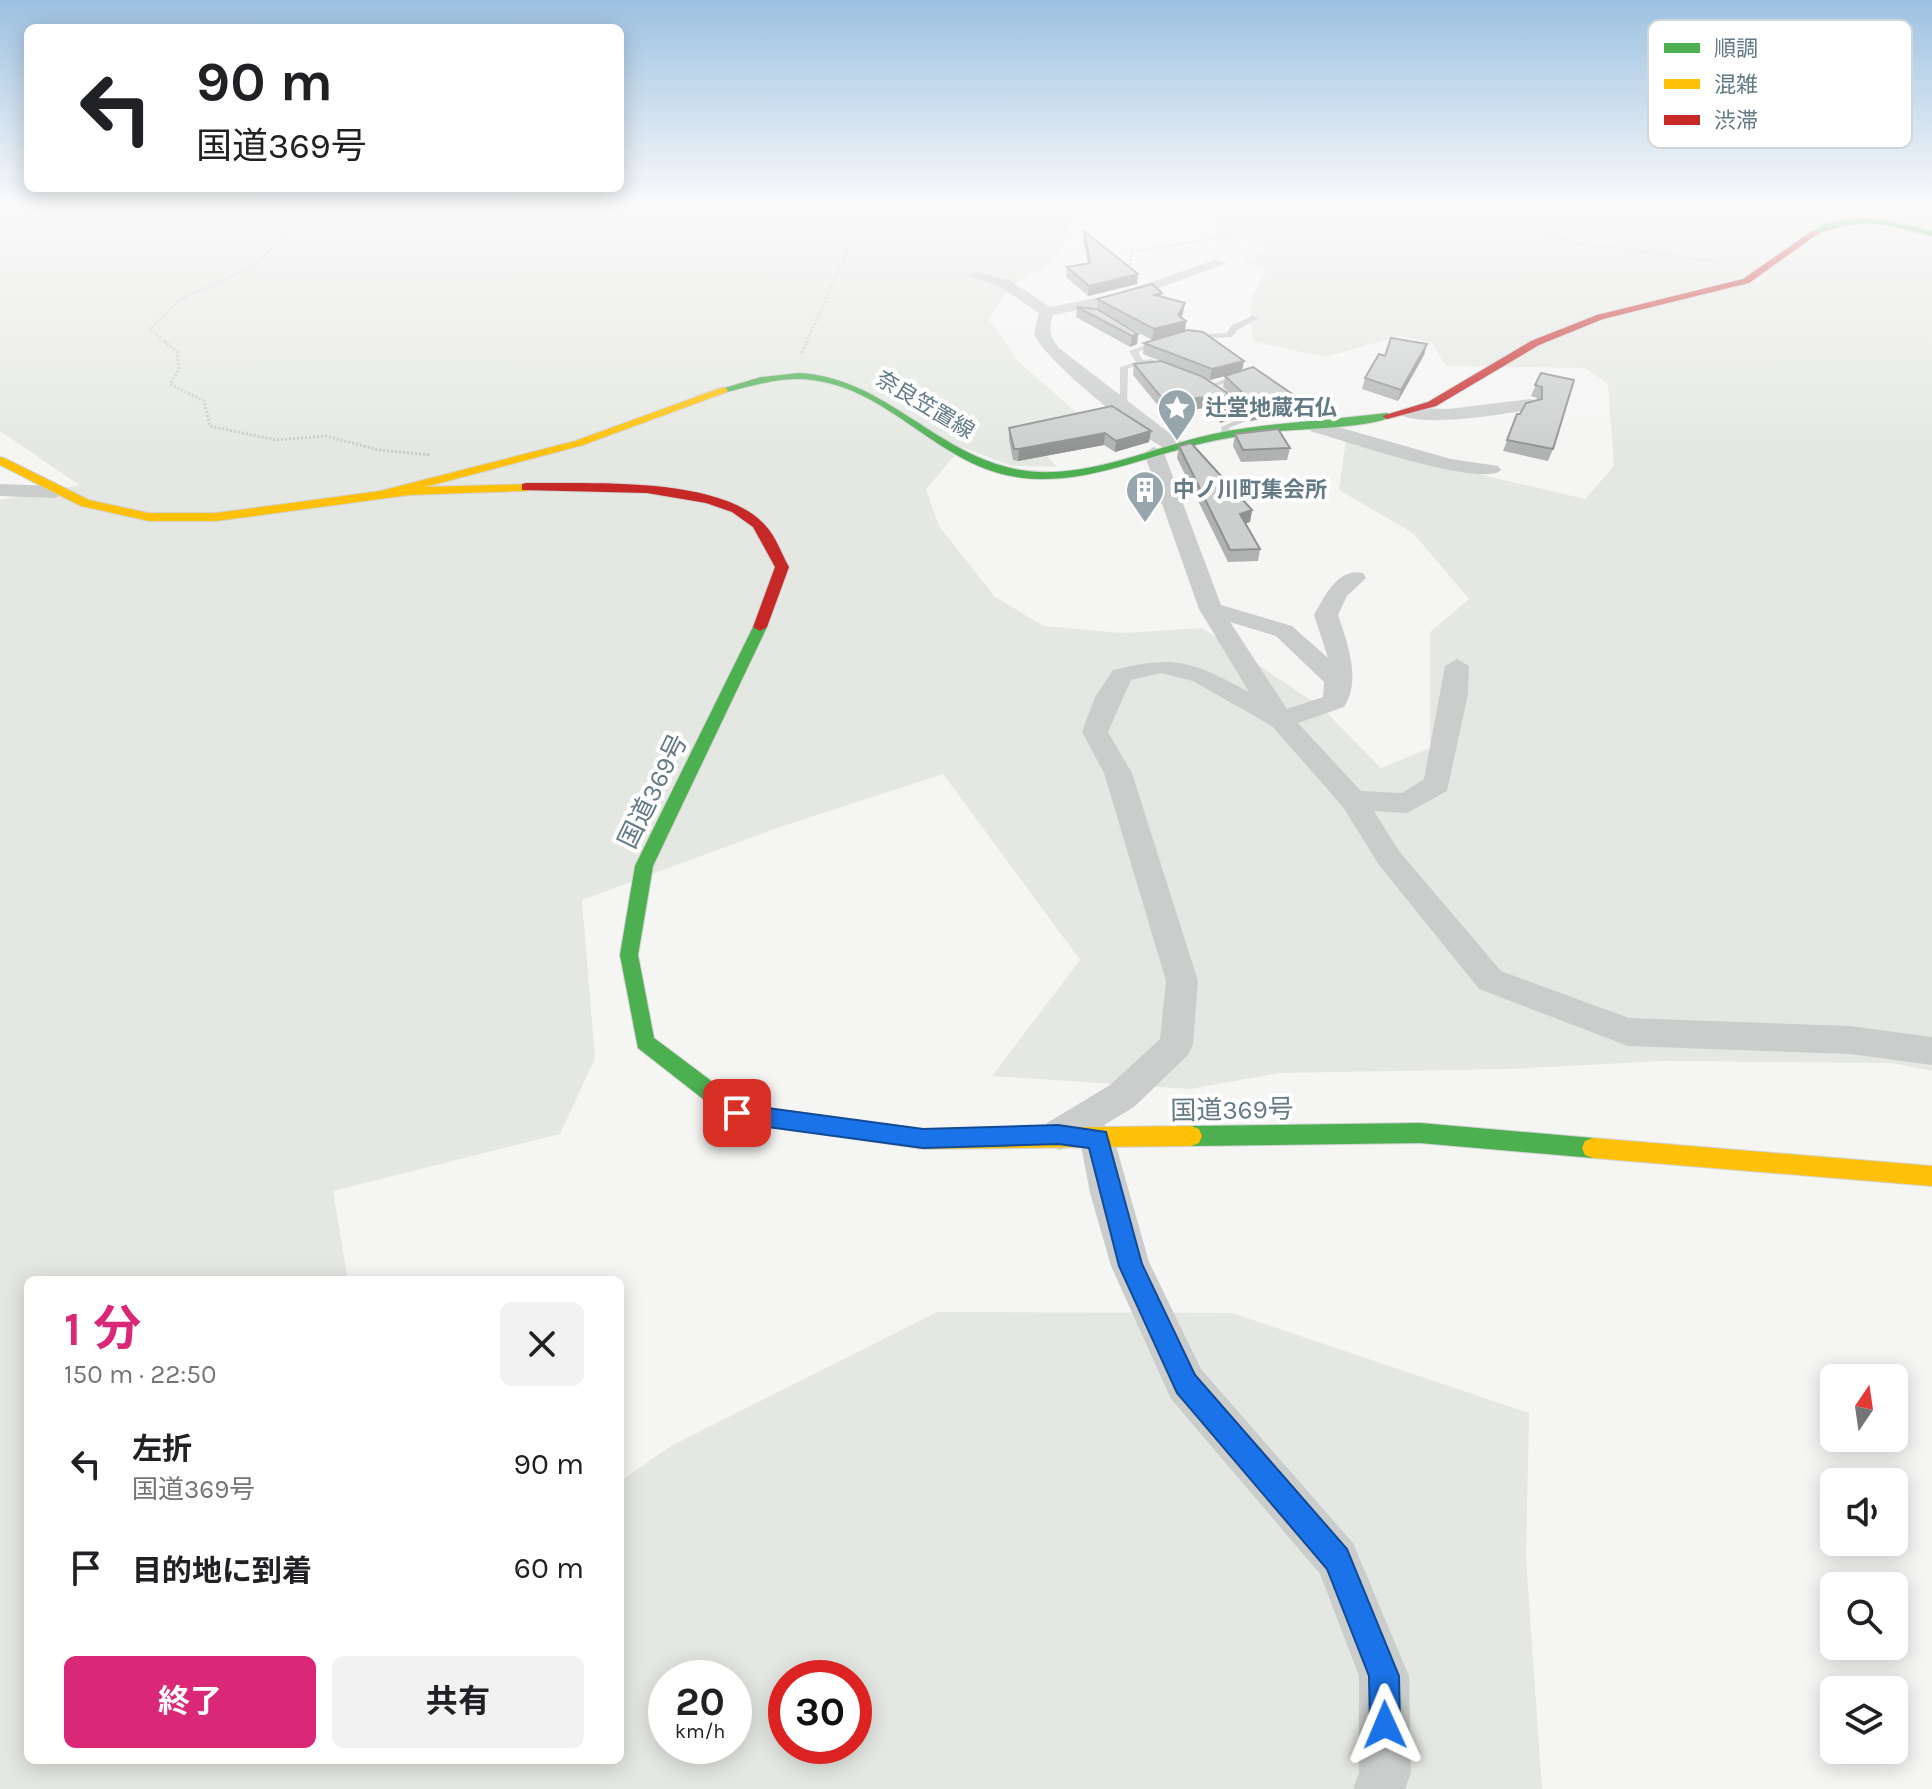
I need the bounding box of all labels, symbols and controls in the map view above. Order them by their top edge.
legend [1648,20,1912,148]
text: 順調 [1714,36,1758,62]
text: 90 m [196,49,333,114]
icon: left [64,56,168,160]
text: 混雑 [1714,72,1758,98]
text: 渋滞 [1714,108,1758,134]
text: 国道369号 [196,125,367,167]
street label: 奈良笠置線 [871,366,979,444]
place icon: 辻堂地蔵石仏 [1156,387,1198,442]
place label: 辻堂地蔵石仏 [1205,395,1337,421]
building icon: 中ノ川町集会所 [1124,469,1166,524]
place label: 中ノ川町集会所 [1173,477,1327,503]
street label: 国道369号 [612,729,694,853]
pin [703,1079,771,1147]
icon: arrive [715,1091,759,1135]
street label: 国道369号 [1170,1093,1294,1127]
text: 1 分 [64,1301,141,1357]
button: close [500,1302,584,1386]
text: 150 m · 22:50 [64,1359,216,1390]
north arrow [1820,1364,1908,1452]
map controls [1820,1364,1908,1764]
text: 左折 [132,1431,192,1467]
icon: left [64,1442,108,1486]
text: 90 m [514,1446,584,1482]
button: sound [1820,1468,1908,1556]
text: 国道369号 [132,1474,255,1505]
icon: arrive [64,1546,108,1590]
text: 60 m [514,1550,584,1586]
text: 目的地に到着 [132,1553,312,1589]
button: search [1820,1572,1908,1660]
button: 終了 [64,1656,316,1748]
button: 共有 [332,1656,584,1748]
speed limit sign: 30 [768,1660,872,1764]
button: layers [1820,1676,1908,1764]
text: 20 [675,1678,725,1725]
position arrow [1343,1683,1427,1767]
text: km/h [675,1720,725,1743]

